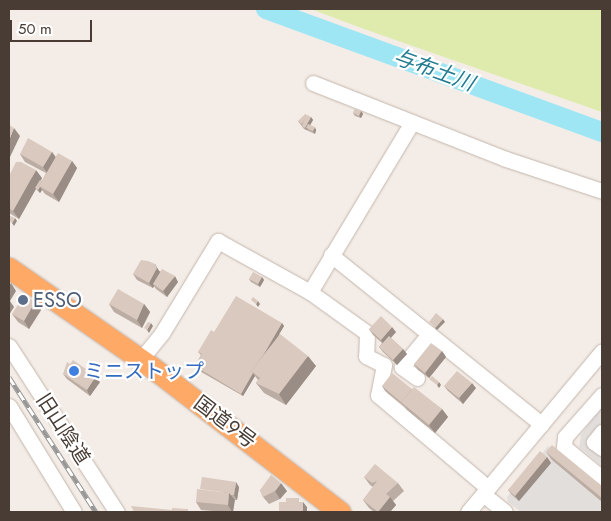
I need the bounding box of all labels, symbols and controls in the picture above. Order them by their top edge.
scale bar [12,10,95,42]
text: 50 m [18,18,52,40]
water label: 与布土川 [390,44,478,96]
place label: ESSO [33,288,82,312]
marker: ESSO [17,294,29,306]
place label: ミニストップ [84,359,204,383]
marker: ミニストップ [68,365,80,377]
street label: 旧山陰道 [31,389,95,469]
street label: 国道9号 [189,391,261,453]

